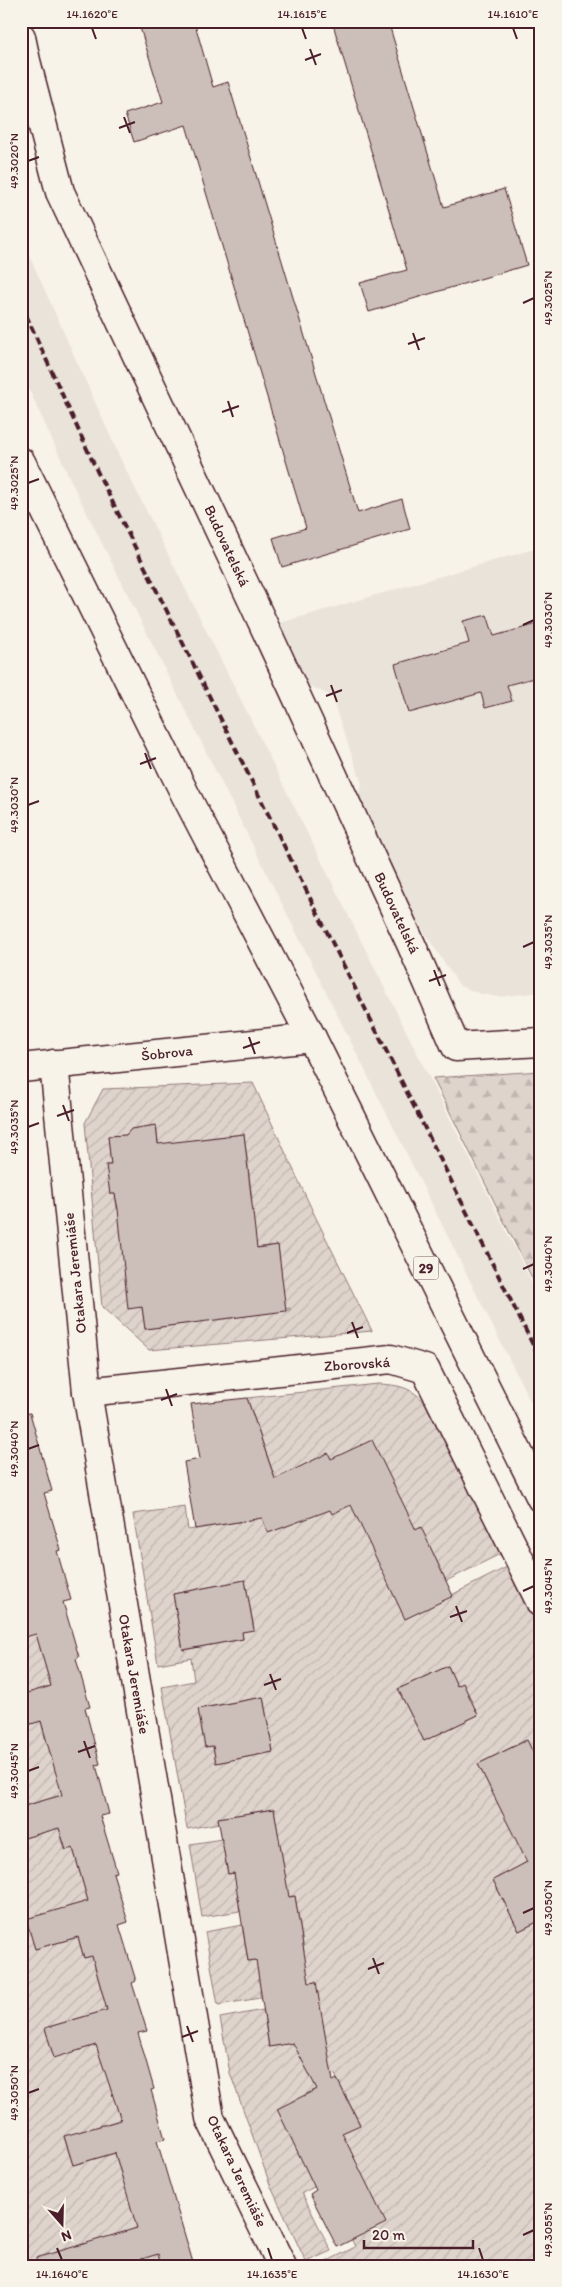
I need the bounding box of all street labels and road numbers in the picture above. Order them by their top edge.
street label: Budovatelská [200,502,254,590]
street label: Budovatelská [370,869,424,957]
street label: Šobrova [140,1041,194,1065]
street label: Otakara Jeremiáše [60,1212,90,1334]
road number: 29 [414,1256,438,1280]
street label: Zborovská [323,1353,391,1375]
street label: Otakara Jeremiáše [115,1613,153,1735]
street label: Otakara Jeremiáše [203,2112,271,2230]

